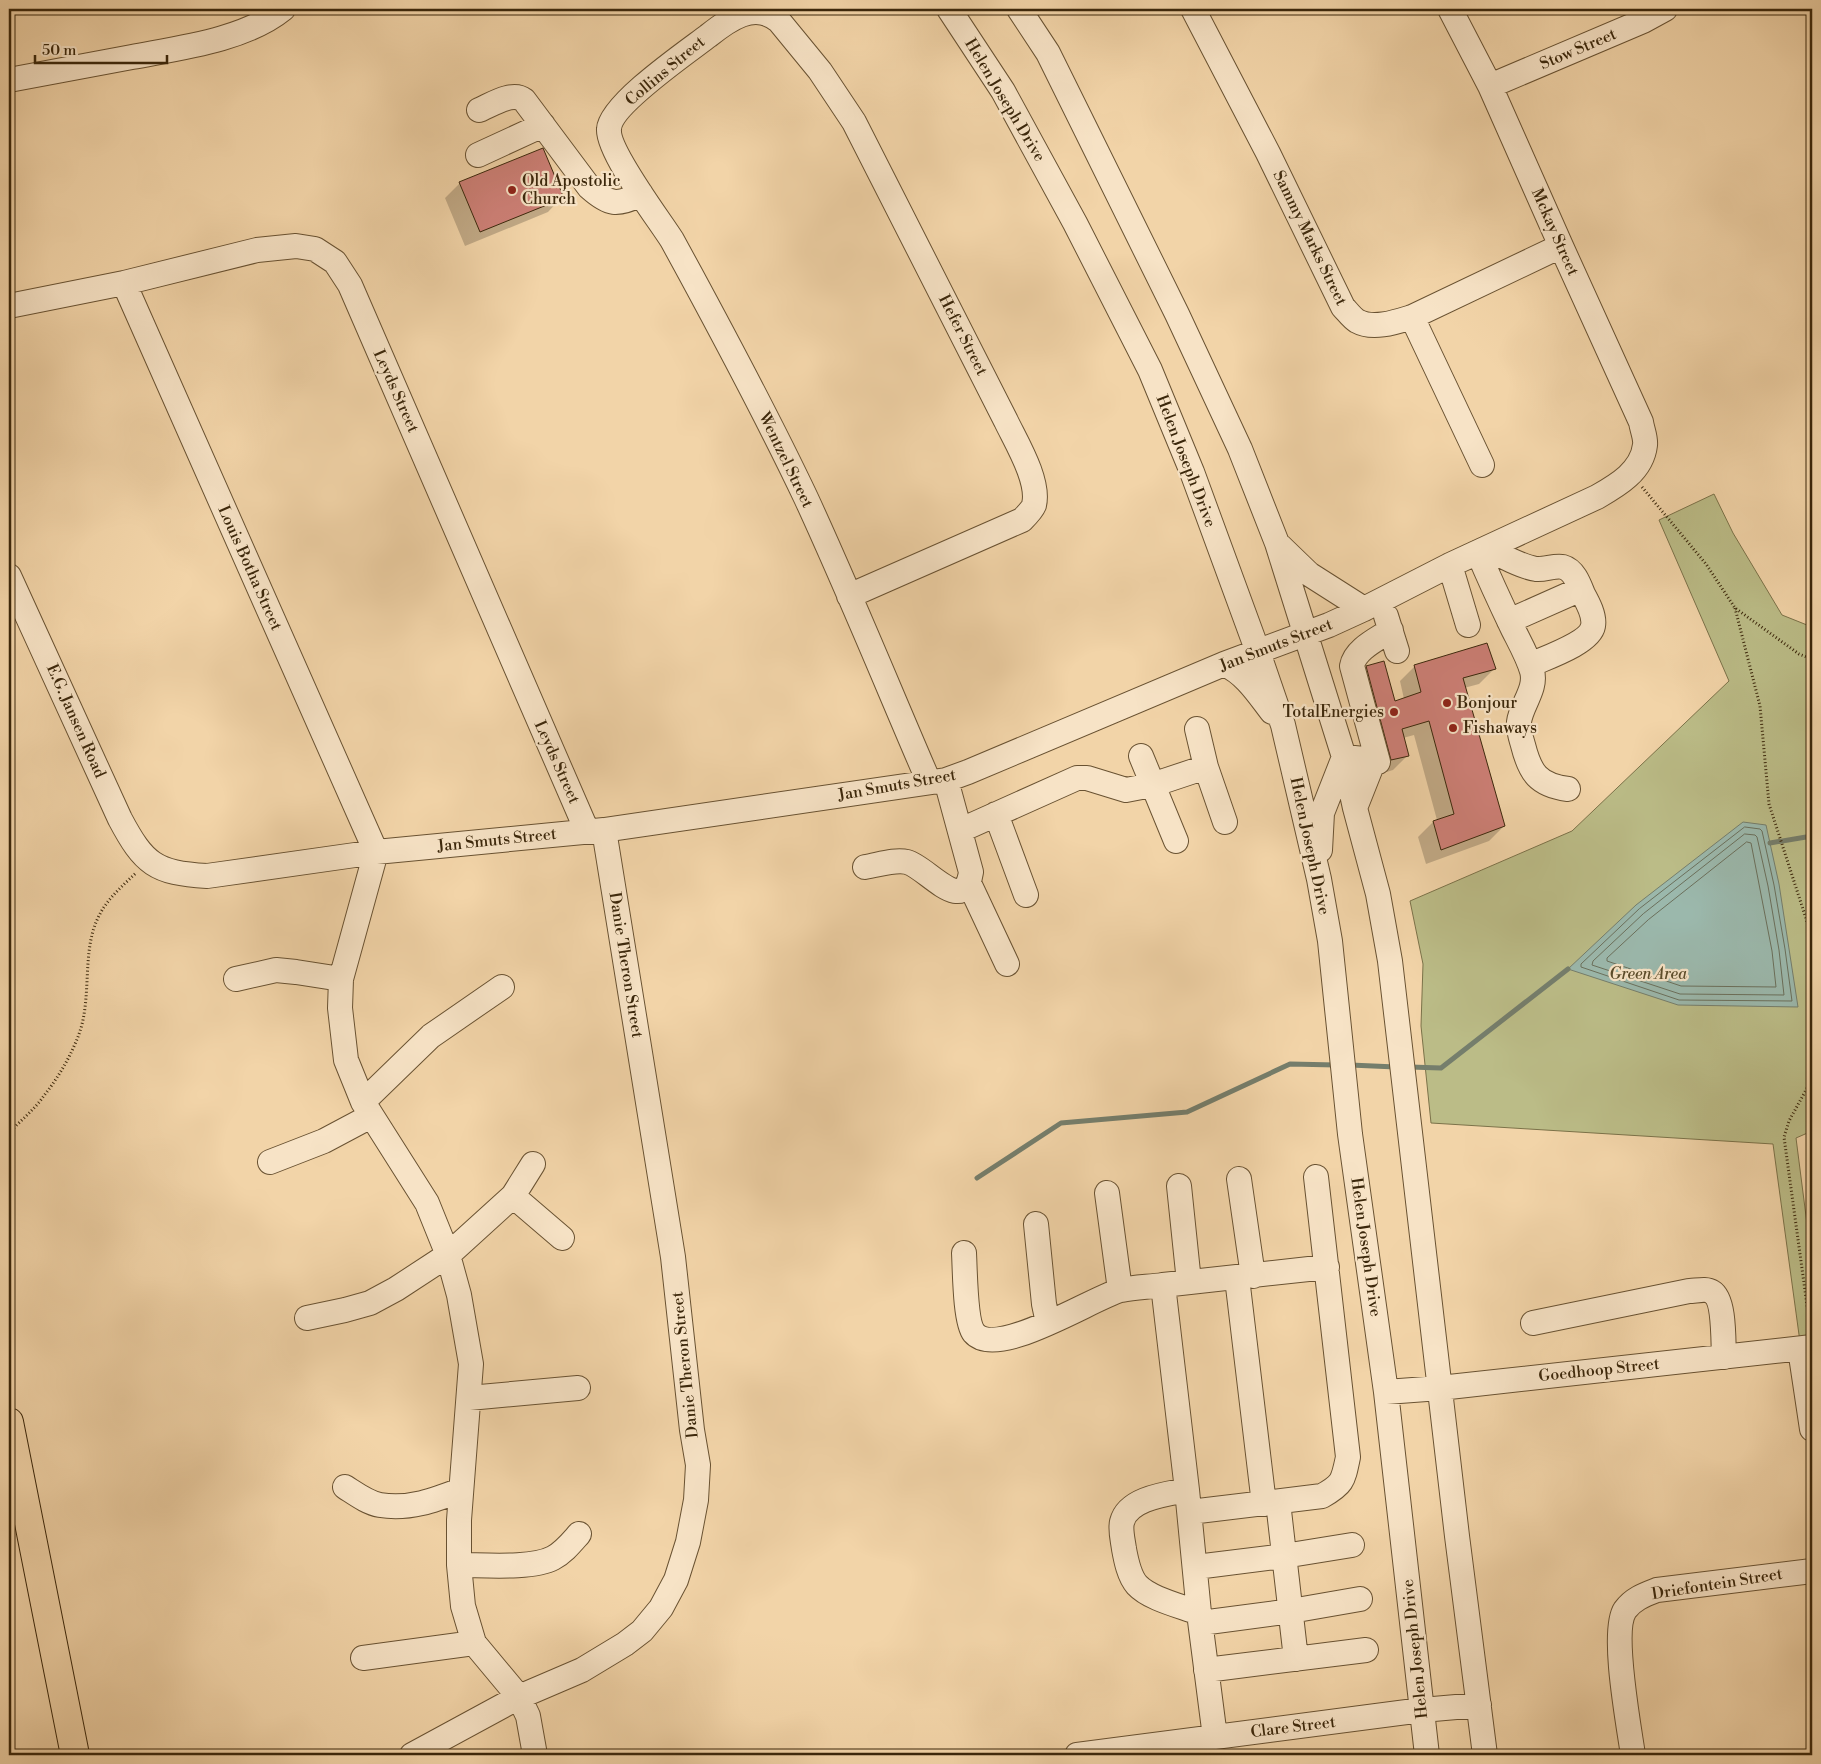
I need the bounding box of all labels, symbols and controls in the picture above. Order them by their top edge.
street label: Stow Street [1537,24,1620,74]
scale bar [35,32,168,64]
street label: Collins Street [621,32,709,110]
street label: Helen Joseph Drive [960,35,1050,165]
text: 50 m [42,41,76,60]
street label: Sammy Marks Street [1269,167,1352,309]
place label: Old Apostolic Church [522,171,621,209]
marker: Old Apostolic Church [506,184,518,196]
street label: Mckay Street [1527,185,1583,279]
street label: Hefer Street [934,291,992,379]
street label: Leyds Street [369,346,423,436]
street label: Helen Joseph Drive [1152,392,1220,530]
street label: Wentzel Street [754,408,818,511]
street label: Louis Botha Street [213,502,287,634]
street label: Jan Smuts Street [1216,614,1336,676]
street label: E.G. Jansen Road [42,661,110,781]
place label: Bonjour [1456,693,1517,713]
marker: Bonjour [1441,697,1453,709]
place label: TotalEnergies [1282,702,1384,722]
marker: TotalEnergies [1388,706,1400,718]
street label: Leyds Street [530,717,584,807]
place label: Fishaways [1463,718,1537,738]
marker: Fishaways [1447,722,1459,734]
street label: Jan Smuts Street [835,765,958,805]
street label: Helen Joseph Drive [1286,775,1334,917]
street label: Jan Smuts Street [436,824,558,856]
street label: Danie Theron Street [605,891,647,1040]
park label: Green Area [1609,964,1687,984]
street label: Helen Joseph Drive [1346,1176,1386,1318]
street label: Danie Theron Street [667,1290,703,1439]
street label: Goedhoop Street [1538,1354,1661,1386]
street label: Driefontein Street [1650,1564,1784,1604]
street label: Helen Joseph Drive [1398,1578,1432,1720]
street label: Clare Street [1249,1712,1337,1742]

